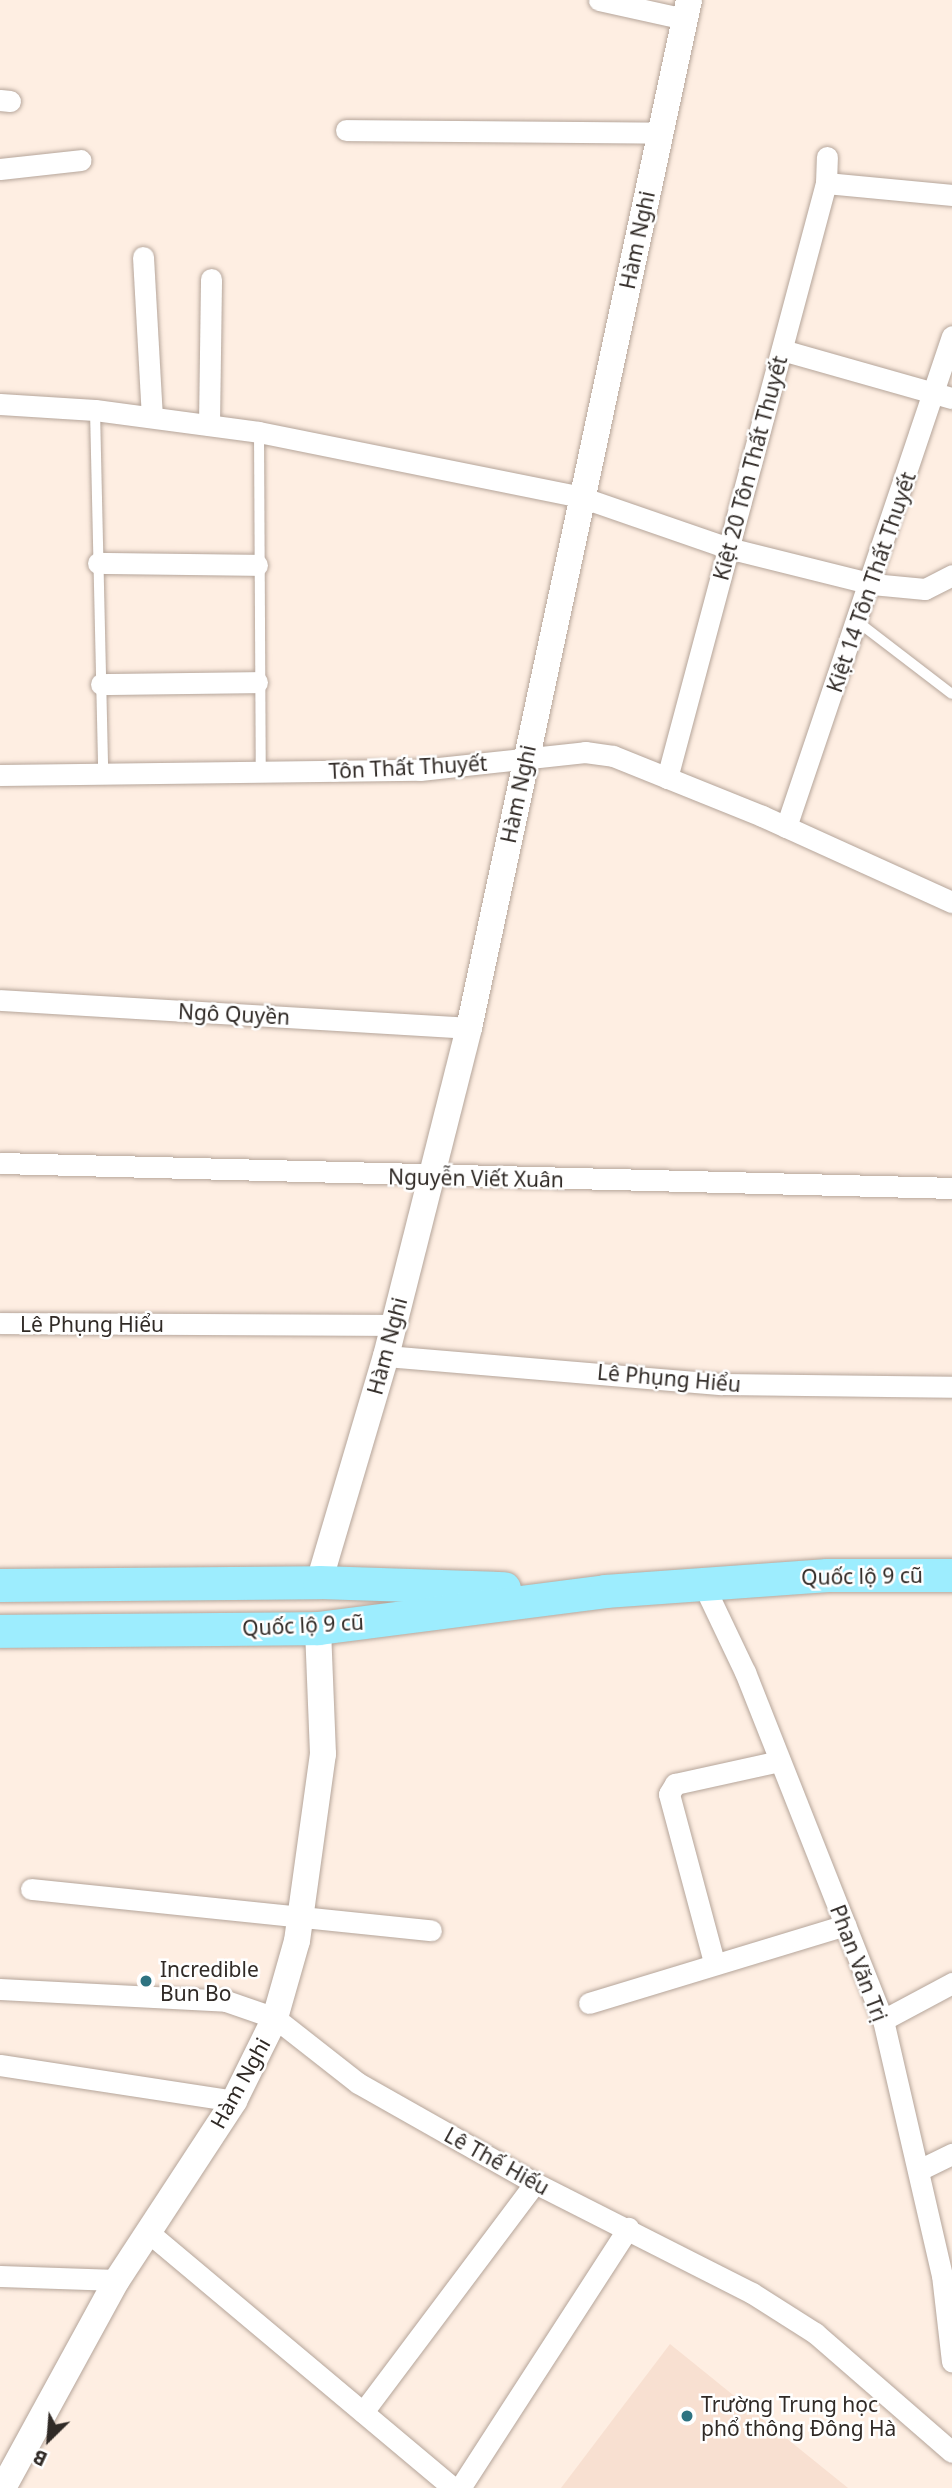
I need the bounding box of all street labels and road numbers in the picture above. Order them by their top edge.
street label: Hàm Nghi [614,189,660,291]
street label: Kiệt 20 Tôn Thất Thuyết [708,353,792,583]
street label: Kiệt 14 Tôn Thất Thuyết [821,469,921,695]
street label: Hàm Nghi [495,743,541,845]
street label: Tôn Thất Thuyết [328,750,488,784]
street label: Ngô Quyền [177,998,291,1030]
street label: Nguyễn Viết Xuân [388,1164,564,1192]
street label: Hàm Nghi [362,1295,412,1397]
street label: Lê Phụng Hiểu [20,1311,164,1337]
street label: Lê Phụng Hiểu [596,1359,742,1397]
street label: Quốc lộ 9 cũ [801,1562,923,1590]
street label: Quốc lộ 9 cũ [242,1609,364,1641]
street label: Phan Văn Trị [825,1901,893,2025]
street label: Hàm Nghi [205,2033,275,2133]
street label: Lê Thế Hiếu [440,2122,554,2200]

